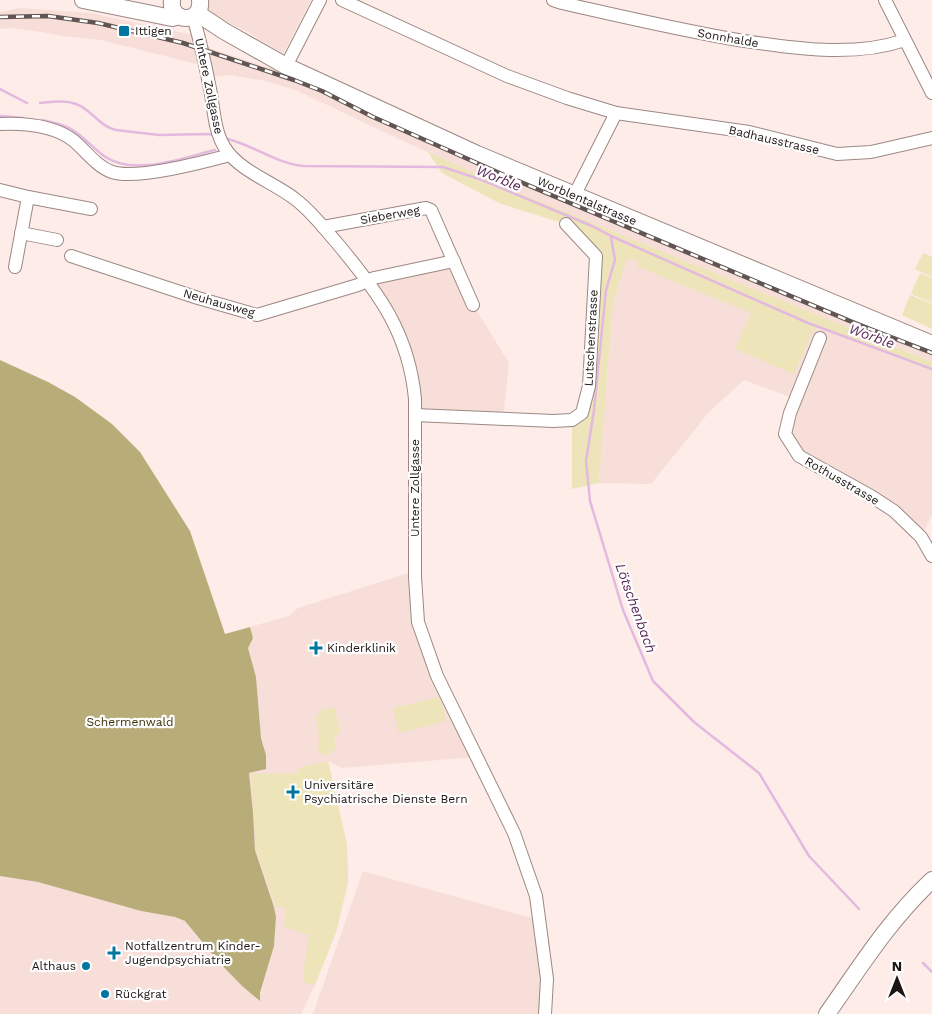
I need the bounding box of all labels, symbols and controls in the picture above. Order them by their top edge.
marker: Ittigen [117,24,131,38]
place label: Ittigen [135,24,172,38]
street label: Sonnhalde [696,26,760,50]
street label: Untere Zollgasse [192,37,226,135]
street label: Badhausstrasse [727,123,821,157]
water label: Worble [474,162,524,194]
street label: Worblentalstrasse [535,174,639,228]
street label: Sieberweg [359,203,421,227]
street label: Neuhausweg [182,286,257,320]
street label: Lutschenstrasse [581,289,601,387]
water label: Worble [847,320,897,352]
street label: Untere Zollgasse [408,439,422,537]
street label: Rothusstrasse [802,454,882,508]
water label: Lötschenbach [612,561,660,655]
marker: Kinderklinik [309,641,323,655]
place label: Kinderklinik [327,641,396,655]
park label: Schermenwald [86,715,174,729]
place label: Universitäre Psychiatrische Dienste Bern [304,778,468,806]
marker: Universitäre Psychiatrische Dienste Bern [286,785,300,799]
place label: Notfallzentrum Kinder- Jugendpsychiatrie [125,939,261,967]
marker: Notfallzentrum Kinder- Jugendpsychiatrie [107,946,121,960]
north arrow [872,954,922,1004]
text: N [892,958,902,974]
place label: Althaus [32,959,76,973]
marker: Althaus [80,960,92,972]
place label: Rückgrat [115,987,166,1001]
marker: Rückgrat [99,988,111,1000]

